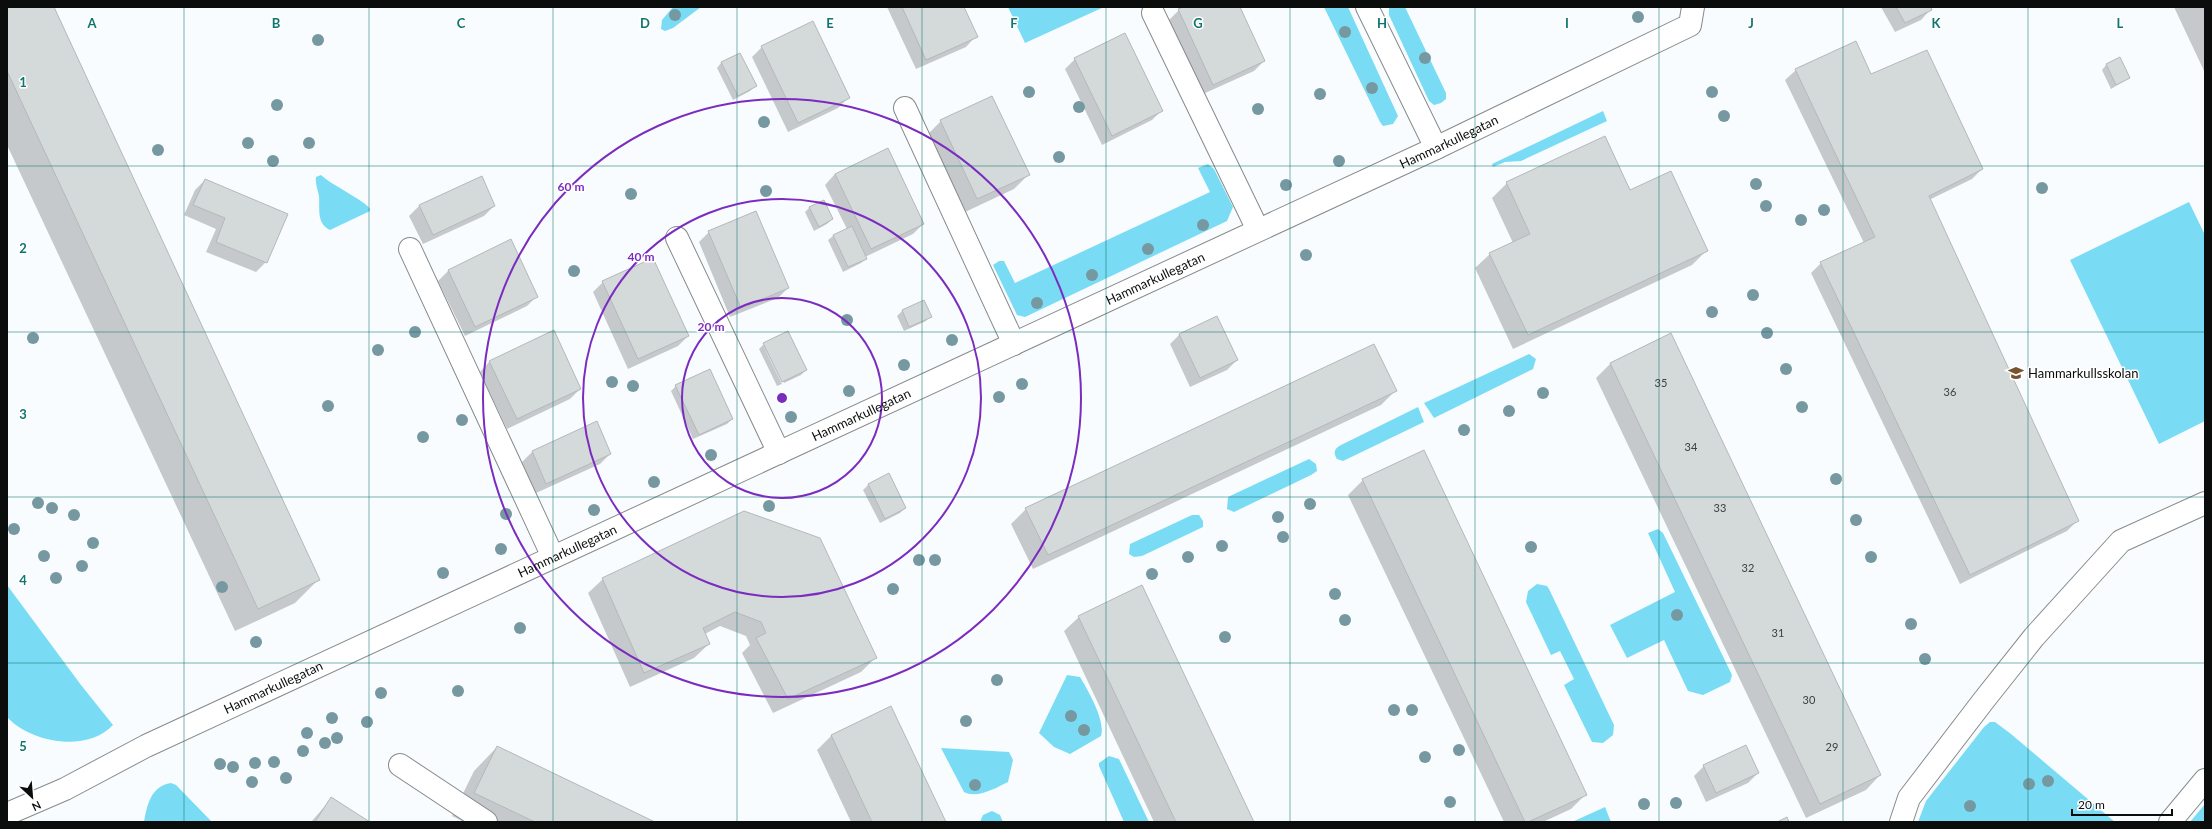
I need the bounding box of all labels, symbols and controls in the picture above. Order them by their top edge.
text: A [86,15,97,31]
text: B [272,15,281,31]
text: C [457,15,466,31]
text: D [640,15,650,31]
text: E [826,15,834,31]
text: F [1010,15,1018,31]
text: G [1193,15,1203,31]
text: H [1377,15,1387,31]
text: I [1565,15,1569,31]
text: J [1748,15,1754,31]
text: K [1932,15,1942,31]
text: L [2117,15,2124,31]
text: 1 [19,74,27,90]
street label: Hammarkullegatan [1397,111,1501,172]
text: 60 m [558,179,584,194]
text: 2 [19,240,27,256]
street label: Hammarkullegatan [1103,248,1207,308]
text: 40 m [628,249,654,264]
text: 20 m [698,319,724,334]
school or university icon: Hammarkullsskolan [2007,364,2025,382]
place label: Hammarkullsskolan [2028,365,2138,381]
house number: 35 [1655,376,1667,389]
street label: Hammarkullegatan [809,385,913,444]
house number: 36 [1944,385,1956,398]
centre of rings [775,391,789,405]
text: 3 [19,406,27,422]
house number: 34 [1685,440,1698,453]
house number: 33 [1714,501,1726,514]
street label: Hammarkullegatan [515,521,619,581]
house number: 32 [1742,561,1754,574]
text: 4 [19,572,27,588]
house number: 31 [1772,626,1784,639]
street label: Hammarkullegatan [221,657,325,717]
house number: 30 [1803,693,1816,706]
text: 5 [19,738,27,754]
house number: 29 [1826,740,1838,753]
north arrow [12,777,52,817]
scale bar [2072,791,2172,817]
text: 20 m [2078,797,2105,812]
text: N [30,799,43,814]

